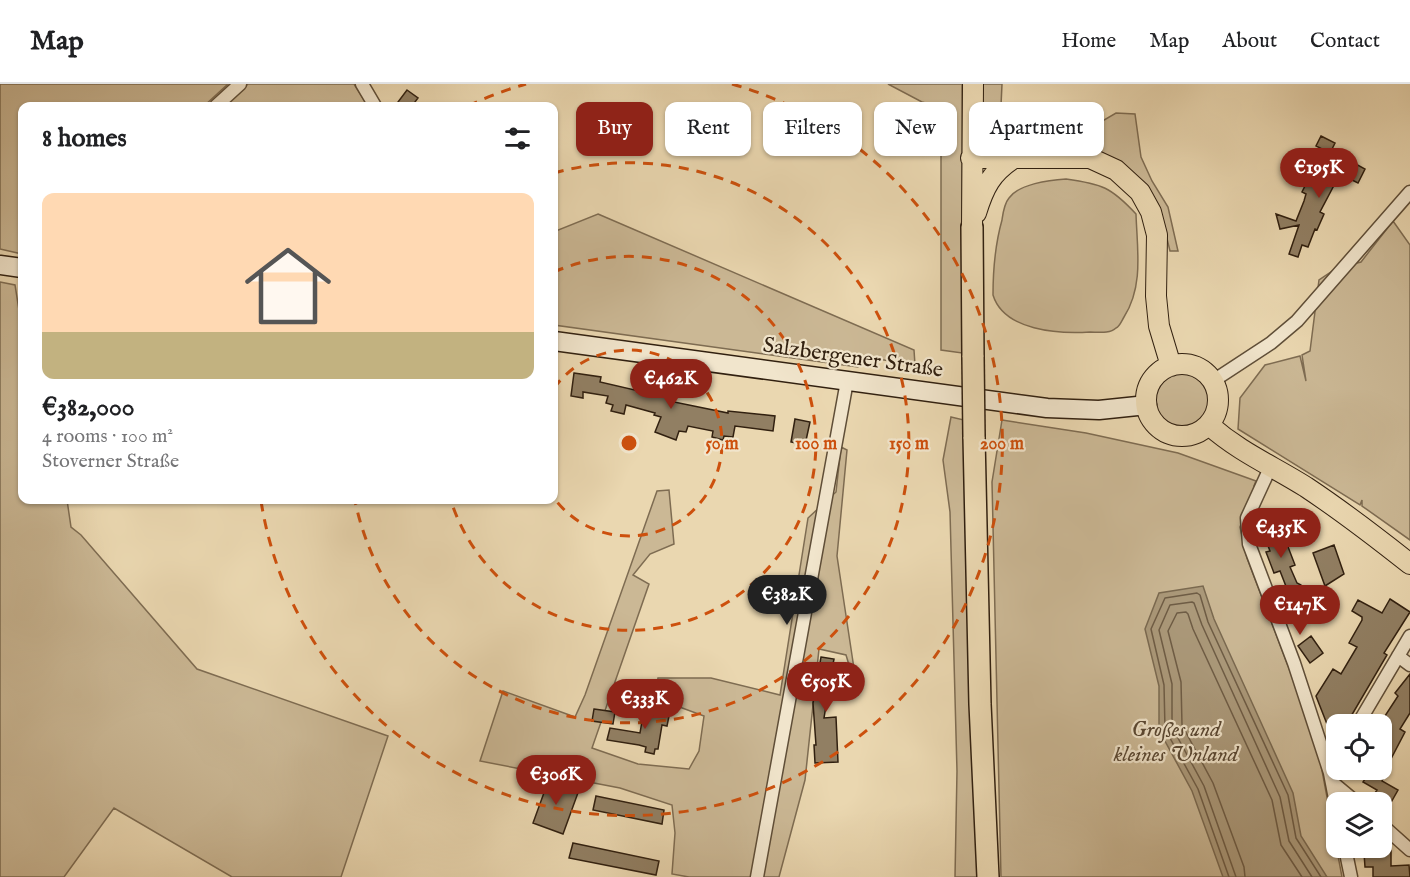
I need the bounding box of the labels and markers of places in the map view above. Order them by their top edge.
pin: €195K [1277,148,1361,199]
pin: €462K [629,359,713,410]
centre of rings [619,433,639,453]
pin: €435K [1239,508,1323,559]
pin: €382K [745,575,829,626]
pin: €147K [1258,585,1342,636]
pin: €505K [784,662,868,713]
pin: €333K [603,679,687,730]
pin: €306K [514,755,598,806]

